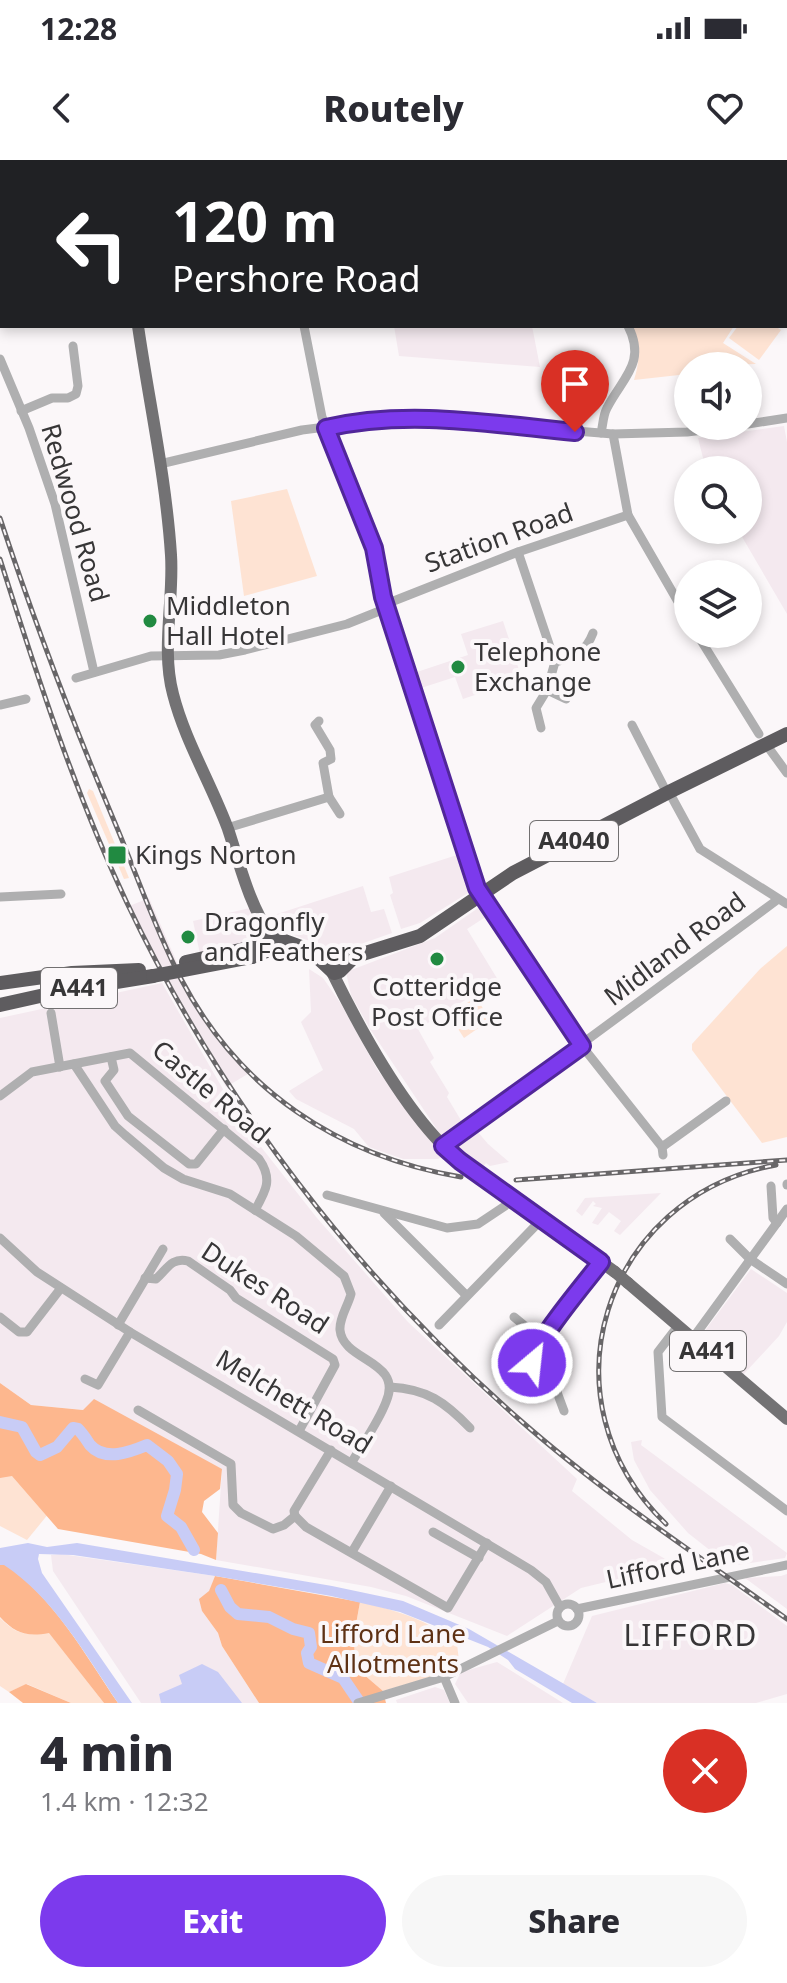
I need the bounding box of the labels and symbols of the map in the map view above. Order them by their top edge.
pin [541,350,609,432]
street label: Redwood Road [33,419,119,606]
street label: Station Road [419,494,578,581]
place label: Middleton Hall Hotel [166,587,291,653]
marker: Middleton Hall Hotel [141,612,159,630]
place label: Telephone Exchange [474,633,601,699]
marker: Telephone Exchange [449,658,467,676]
road number: A4040 [530,821,618,861]
place label: Kings Norton [135,836,297,872]
marker: Kings Norton [106,844,128,866]
street label: Midland Road [596,883,753,1013]
place label: Dragonfly and Feathers [204,903,363,969]
marker: Dragonfly and Feathers [179,928,197,946]
marker: Cotteridge Post Office [428,950,446,968]
road number: A441 [41,968,117,1008]
place label: Cotteridge Post Office [371,968,503,1034]
street label: Castle Road [145,1031,278,1151]
street label: Dukes Road [195,1232,336,1342]
position arrow [490,1321,574,1405]
road number: A441 [670,1331,746,1371]
street label: Melchett Road [210,1340,379,1462]
street label: Lifford Lane [603,1531,753,1597]
district label: LIFFORD [623,1614,759,1655]
park label: Lifford Lane Allotments [320,1615,466,1681]

